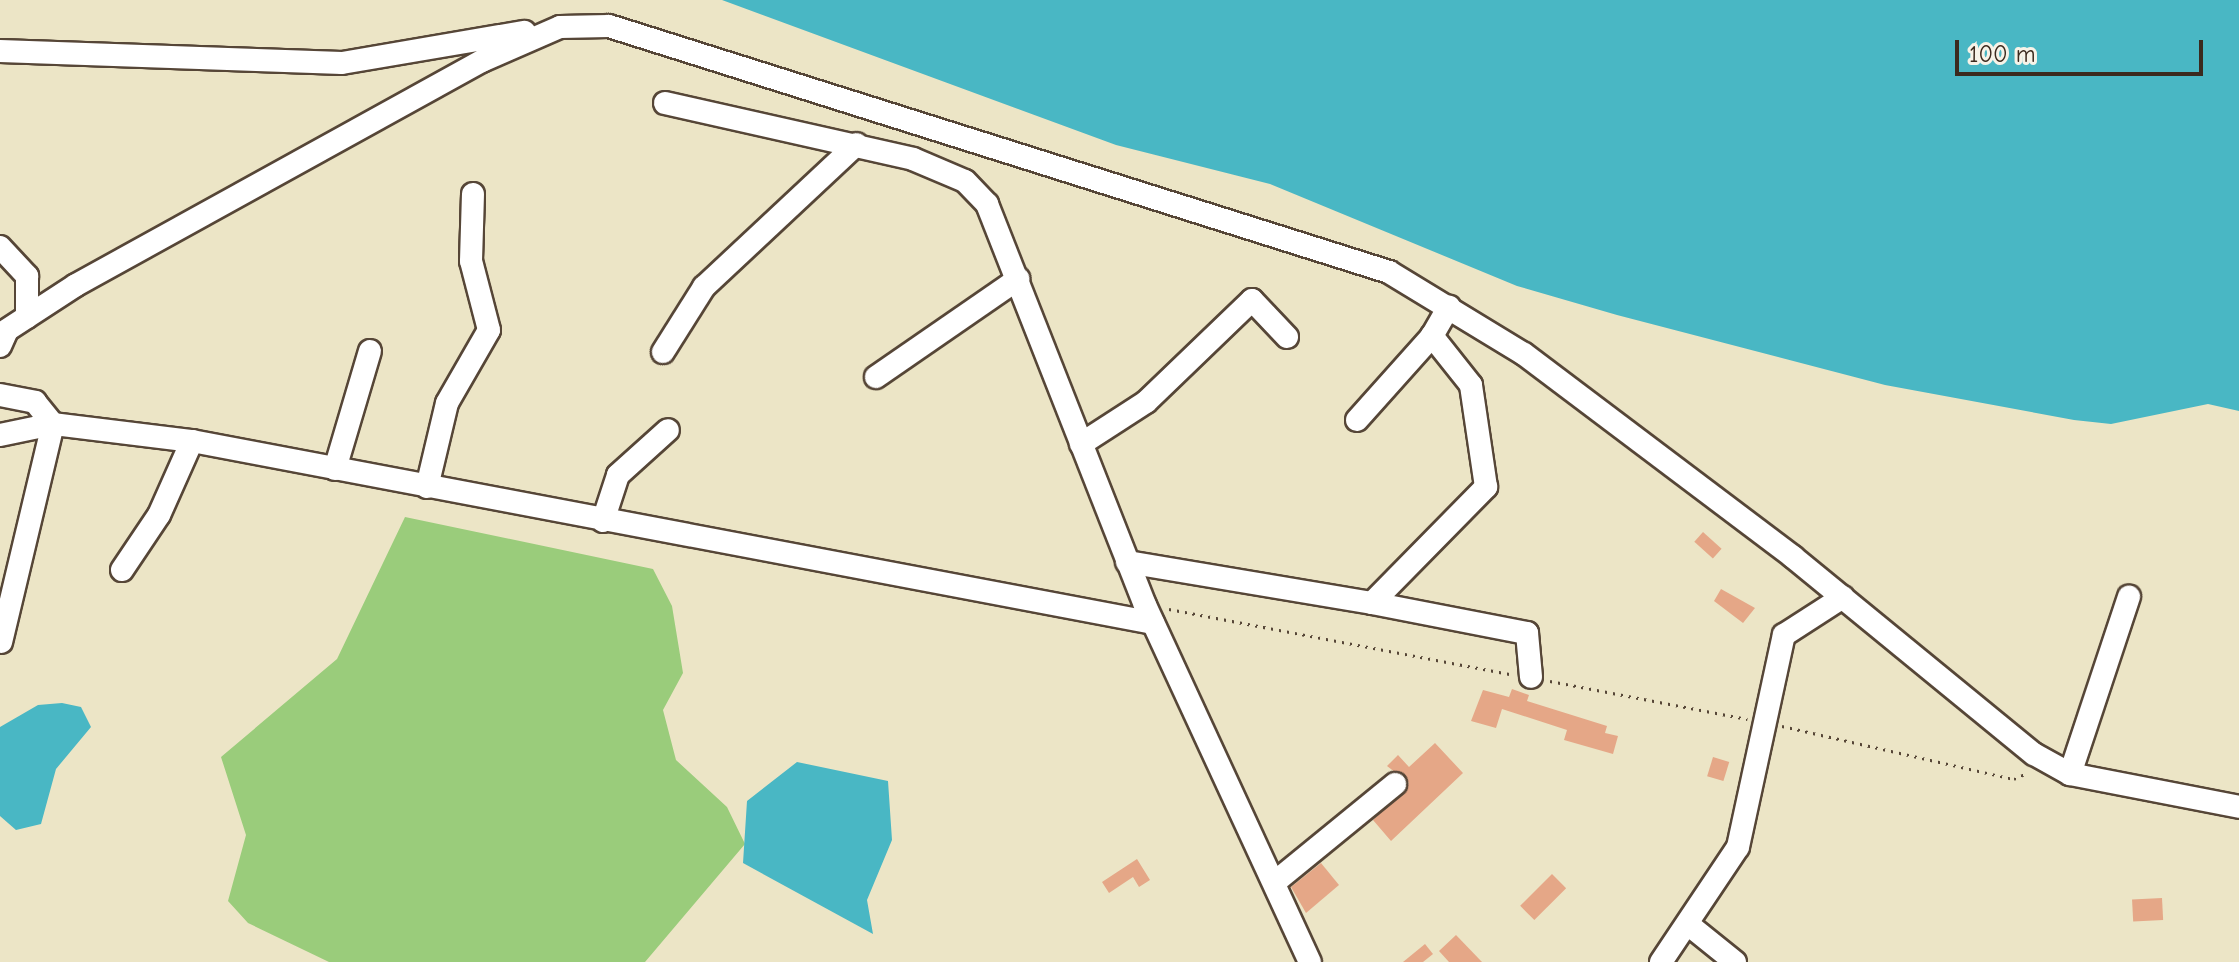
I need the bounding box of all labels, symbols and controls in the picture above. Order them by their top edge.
scale bar [1959,24,2207,74]
text: 100 m [1969,40,2036,68]

